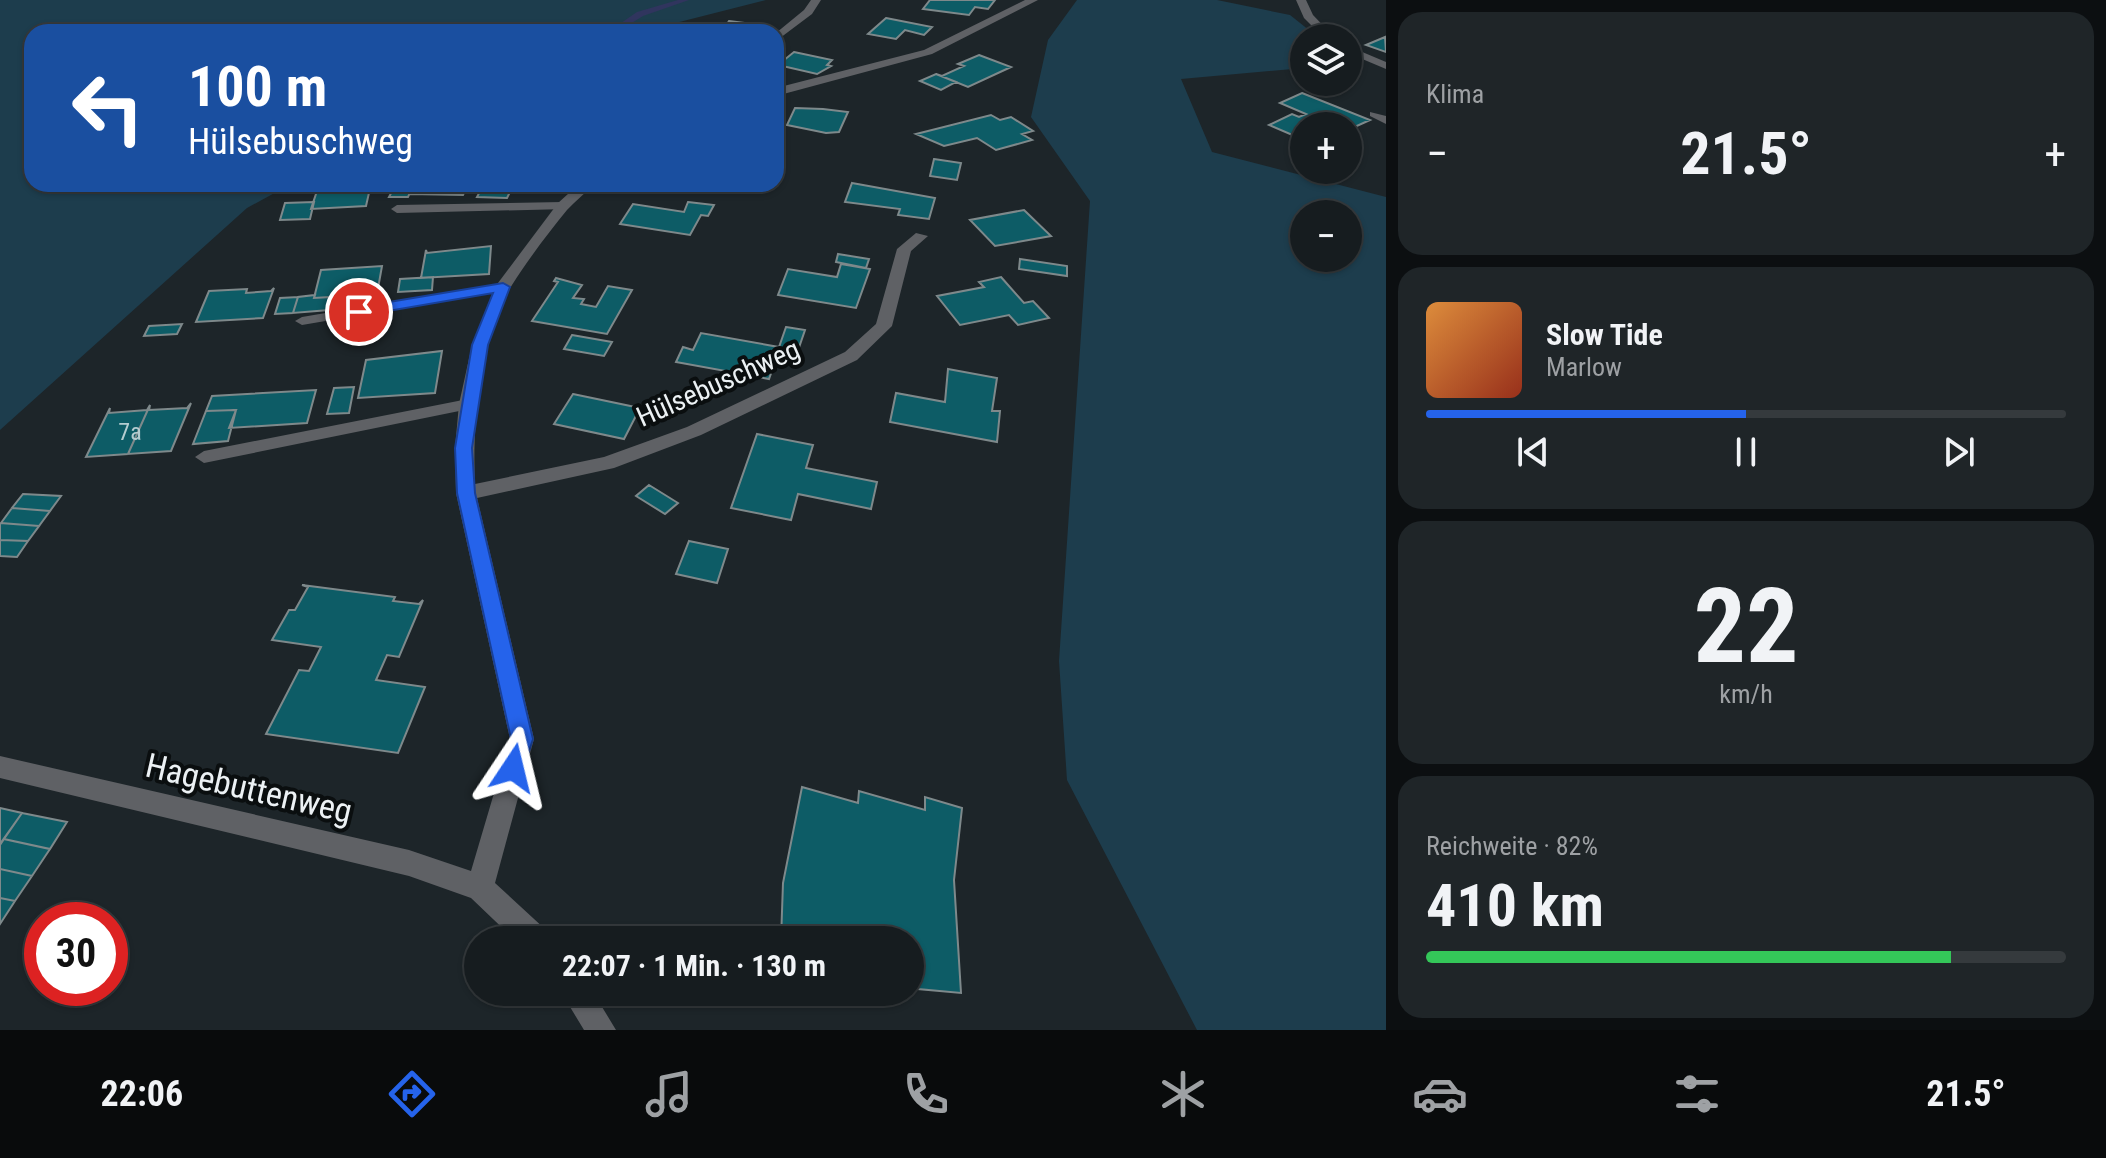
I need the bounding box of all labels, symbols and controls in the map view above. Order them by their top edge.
map controls [1290,24,1362,272]
button: layers [1290,24,1362,96]
text: 100 m [188,54,327,120]
icon: left [56,56,160,160]
text: Klima [1426,79,1484,109]
button: + [1290,112,1362,184]
text: 21.5° [1680,118,1812,189]
text: Hülsebuschweg [188,121,413,163]
text: − [1426,128,1448,180]
text: + [2044,128,2066,180]
button: − [1290,200,1362,272]
pin [325,278,393,346]
icon: arrive [337,290,381,334]
text: Slow Tide [1546,317,1663,352]
street label: Hülsebuschweg [631,332,805,434]
text: Marlow [1546,352,1622,382]
house number: 7a [118,418,142,446]
icon: previous [1511,430,1555,474]
icon: pause [1724,430,1768,474]
icon: next [1937,430,1981,474]
text: 22 [1693,566,1799,687]
text: km/h [1719,679,1773,709]
position arrow [471,726,555,810]
street label: Hagebuttenweg [142,745,356,831]
text: Reichweite · 82% [1426,831,1598,861]
text: 410 km [1426,870,1604,941]
speed limit sign: 30 [24,902,128,1006]
text: 22:07 · 1 Min. · 130 m [562,948,826,983]
icon: directions [384,1066,440,1122]
icon: music [641,1066,697,1122]
icon: phone [898,1066,954,1122]
icon: climate [1155,1066,1211,1122]
icon: car [1412,1066,1468,1122]
icon: filters [1669,1066,1725,1122]
text: 22:06 [101,1073,183,1115]
text: 21.5° [1926,1073,2005,1115]

